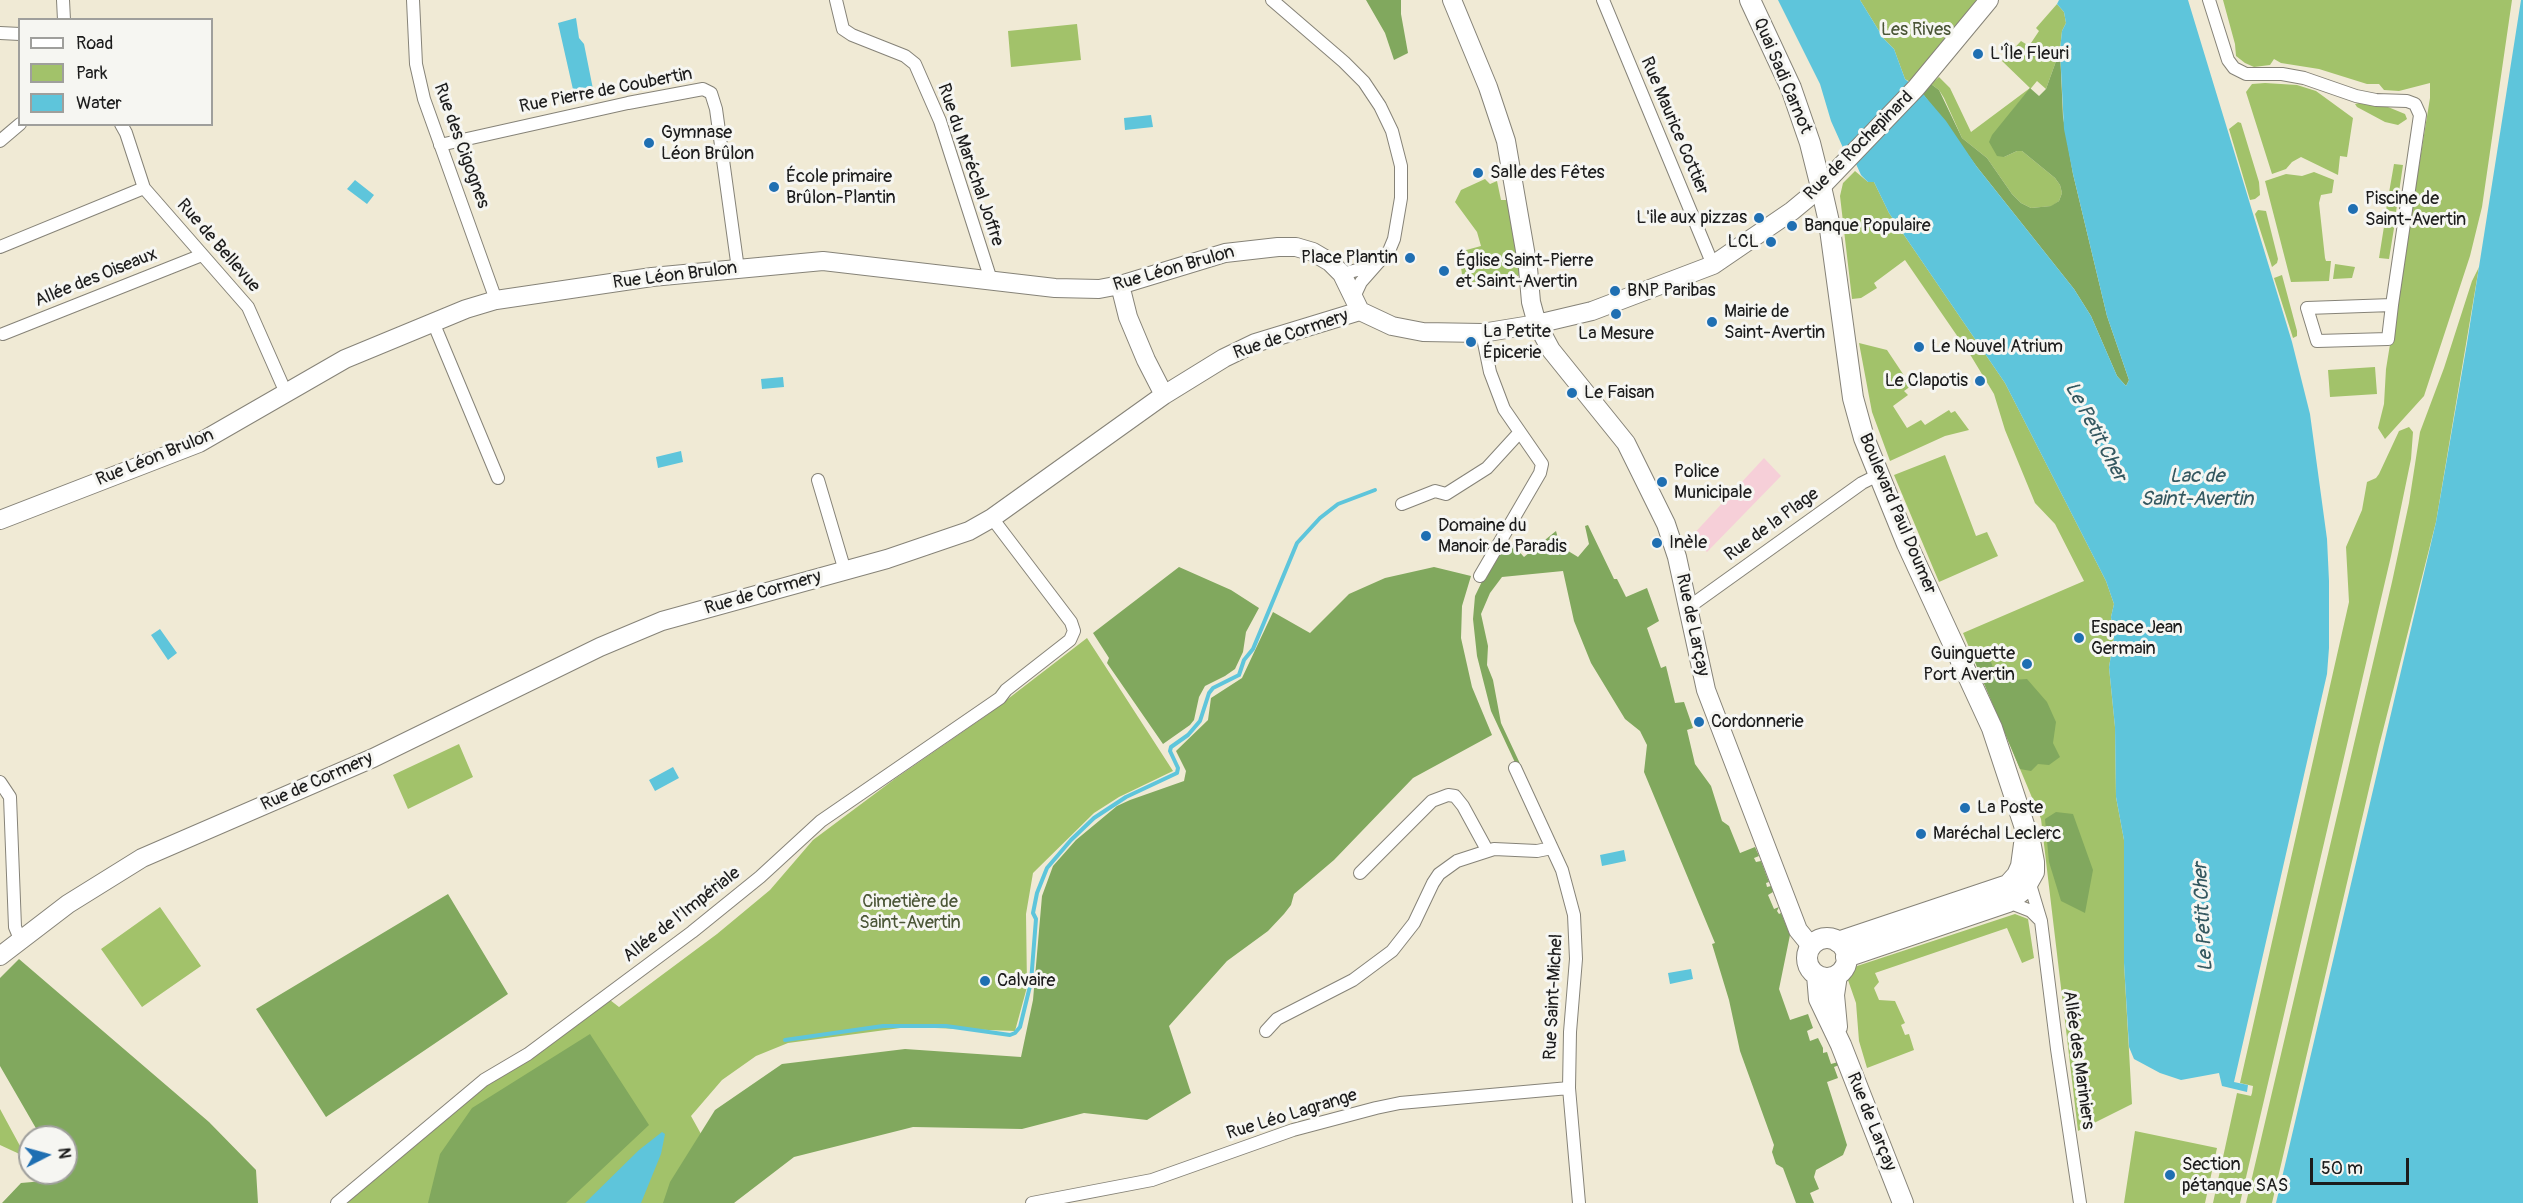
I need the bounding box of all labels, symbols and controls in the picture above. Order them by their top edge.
street label: Quai Sadi Carnot [1748,15,1816,137]
legend [18,18,213,126]
park label: Les Rives [1881,19,1951,41]
text: Road [76,32,113,55]
place label: L'Île Fleuri [1990,43,2069,65]
marker: L'Île Fleuri [1971,47,1985,61]
street label: Rue Maurice Cottier [1635,54,1713,198]
text: Park [76,62,108,85]
street label: Rue Pierre de Coubertin [518,64,694,118]
street label: Rue des Cigognes [428,81,494,211]
street label: Rue du Maréchal Joffre [932,81,1008,249]
street label: Rue de Rochepinard [1800,87,1918,205]
text: Water [76,92,122,115]
place label: Gymnase Léon Brûlon [661,122,754,164]
marker: Gymnase Léon Brûlon [642,136,656,150]
place label: Salle des Fêtes [1490,162,1605,184]
place label: École primaire Brûlon-Plantin [786,166,896,208]
marker: Salle des Fêtes [1471,166,1485,180]
marker: École primaire Brûlon-Plantin [767,180,781,194]
place label: Piscine de Saint-Avertin [2365,188,2466,230]
street label: Rue de Bellevue [172,195,264,297]
marker: Piscine de Saint-Avertin [2346,202,2360,216]
place label: L'ile aux pizzas [1636,207,1747,229]
marker: L'ile aux pizzas [1752,211,1766,225]
place label: Banque Populaire [1804,215,1931,237]
marker: Banque Populaire [1785,219,1799,233]
place label: LCL [1728,231,1759,253]
marker: LCL [1764,235,1778,249]
street label: Rue Léon Brulon [1111,241,1237,297]
street label: Allée des Oiseaux [32,244,160,312]
place label: Place Plantin [1301,247,1398,269]
place label: Église Saint-Pierre et Saint-Avertin [1456,250,1593,292]
marker: Place Plantin [1403,251,1417,265]
street label: Rue Léon Brulon [612,258,738,294]
marker: Église Saint-Pierre et Saint-Avertin [1437,264,1451,278]
place label: BNP Paribas [1627,280,1716,302]
marker: BNP Paribas [1608,284,1622,298]
place label: Mairie de Saint-Avertin [1724,301,1825,344]
street label: Rue de Cormery [1231,305,1351,365]
marker: La Mesure [1609,307,1623,321]
marker: Mairie de Saint-Avertin [1705,315,1719,329]
place label: La Petite Épicerie [1483,321,1551,364]
place label: La Mesure [1578,323,1654,345]
marker: La Petite Épicerie [1464,335,1478,349]
place label: Le Nouvel Atrium [1931,336,2063,358]
marker: Le Nouvel Atrium [1912,340,1926,354]
place label: Le Clapotis [1885,370,1968,392]
marker: Le Clapotis [1973,374,1987,388]
water label: Le Petit Cher [2059,378,2131,486]
place label: Le Faisan [1584,382,1654,404]
marker: Le Faisan [1565,386,1579,400]
street label: Rue Léon Brulon [93,425,217,491]
street label: Boulevard Paul Doumer [1853,430,1941,598]
place label: Police Municipale [1674,461,1752,504]
water label: Lac de Saint-Avertin [2141,465,2253,512]
marker: Police Municipale [1655,475,1669,489]
street label: Rue de la Plage [1721,484,1823,566]
place label: Domaine du Manoir de Paradis [1438,515,1567,558]
marker: Domaine du Manoir de Paradis [1419,529,1433,543]
place label: Inèle [1669,532,1707,554]
marker: Inèle [1650,536,1664,550]
street label: Rue de Cormery [702,566,824,620]
street label: Rue de Larçay [1671,572,1713,678]
place label: Espace Jean Germain [2091,617,2183,660]
marker: Espace Jean Germain [2072,631,2086,645]
place label: Guinguette Port Avertin [1923,643,2015,686]
marker: Guinguette Port Avertin [2020,657,2034,671]
place label: Cordonnerie [1711,711,1804,733]
marker: Cordonnerie [1692,715,1706,729]
street label: Rue de Cormery [258,748,376,816]
place label: La Poste [1977,797,2043,819]
marker: La Poste [1958,801,1972,815]
place label: Maréchal Leclerc [1933,823,2061,845]
marker: Maréchal Leclerc [1914,827,1928,841]
water label: Le Petit Cher [2189,862,2219,972]
street label: Allée de l'Impériale [619,863,745,967]
park label: Cimetière de Saint-Avertin [859,891,961,934]
street label: Rue Saint-Michel [1540,934,1568,1060]
place label: Calvaire [997,970,1055,992]
marker: Calvaire [978,974,992,988]
street label: Allée des Mariniers [2058,989,2098,1131]
street label: Rue de Larçay [1841,1070,1901,1174]
street label: Rue Léo Lagrange [1224,1085,1360,1145]
north arrow [18,1125,78,1185]
scale bar [2313,1146,2412,1184]
text: N [53,1147,74,1160]
place label: Section pétanque SAS [2182,1154,2288,1196]
text: 50 m [2321,1157,2363,1180]
marker: Section pétanque SAS [2163,1168,2177,1182]

